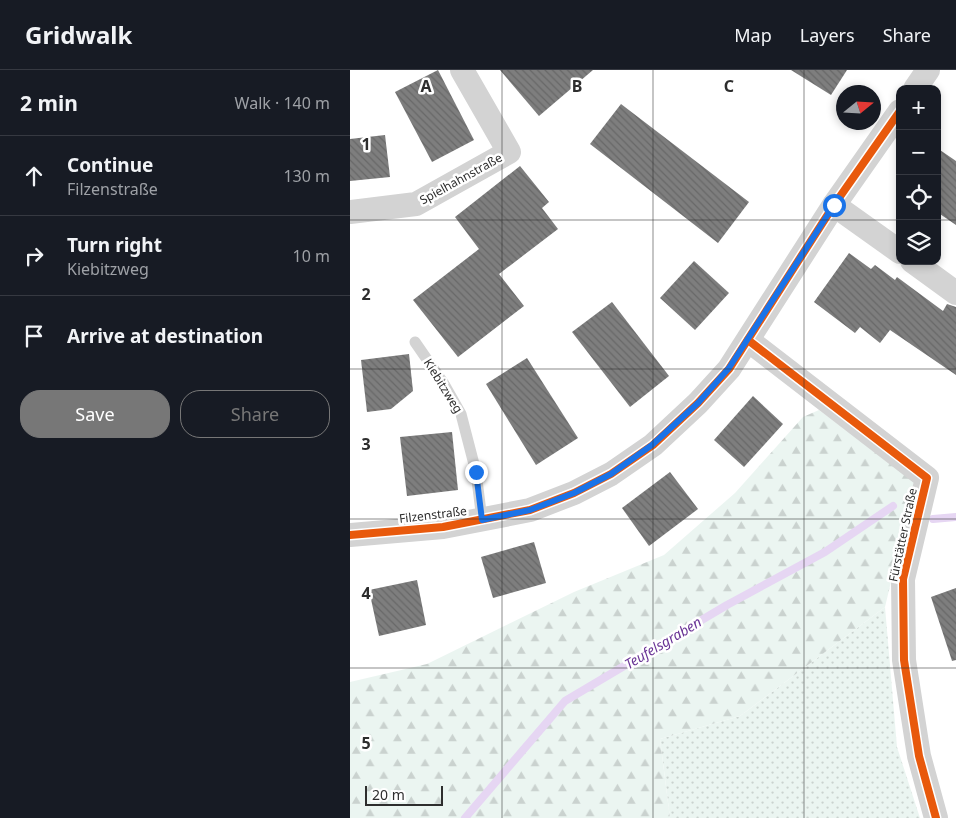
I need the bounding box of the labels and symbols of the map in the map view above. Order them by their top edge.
text: A [420,75,432,97]
text: B [572,75,582,97]
text: C [724,75,734,97]
north arrow [836,85,881,130]
text: 1 [361,133,371,155]
street label: Spielhahnstraße [416,149,505,208]
route start [823,194,846,217]
text: 2 [361,283,371,305]
street label: Kiebitzweg [420,355,467,416]
text: 3 [361,433,371,455]
route end [465,461,488,484]
street label: Fürstätter Straße [884,486,921,583]
street label: Filzenstraße [398,502,468,527]
text: 4 [361,582,371,604]
water label: Teufelsgraben [621,612,705,673]
text: 5 [361,732,371,754]
scale bar [365,783,442,806]

